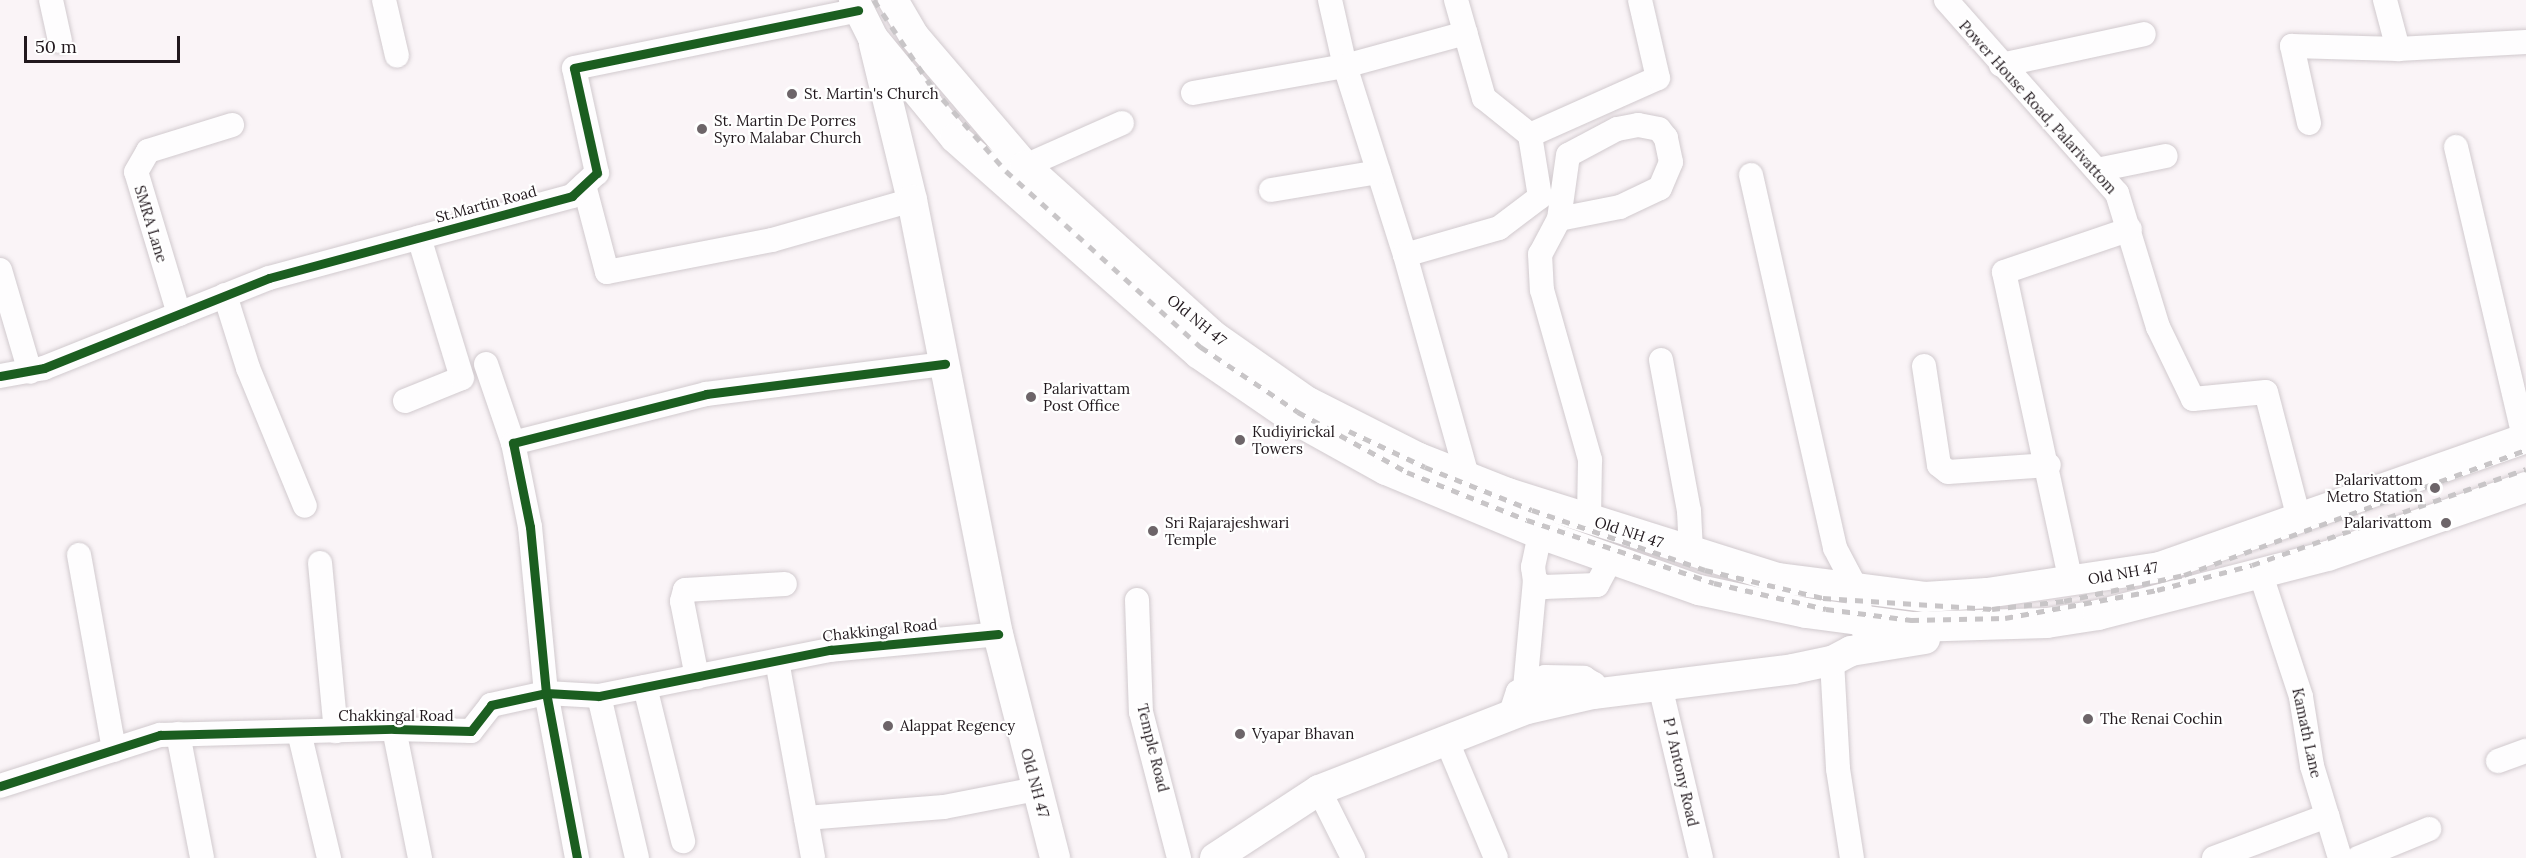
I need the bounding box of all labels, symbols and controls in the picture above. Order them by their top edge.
street label: Power House Road, Palarivattom [1955,17,2121,197]
scale bar [27,24,183,62]
text: 50 m [35,35,77,58]
place label: St. Martin's Church [804,85,939,103]
marker: St. Martin's Church [785,87,799,101]
place label: St. Martin De Porres Syro Malabar Church [714,111,861,146]
marker: St. Martin De Porres Syro Malabar Church [695,122,709,136]
street label: St.Martin Road [433,182,539,226]
street label: SMRA Lane [131,183,171,265]
street label: Old NH 47 [1164,291,1230,349]
place label: Palarivattam Post Office [1043,379,1130,414]
marker: Palarivattam Post Office [1024,390,1038,404]
place label: Kudiyirickal Towers [1252,422,1335,457]
marker: Kudiyirickal Towers [1233,433,1247,447]
place label: Palarivattom Metro Station [2327,470,2423,505]
marker: Palarivattom Metro Station [2428,481,2442,495]
street label: Old NH 47 [1592,512,1666,552]
place label: Sri Rajarajeshwari Temple [1165,513,1289,548]
place label: Palarivattom [2344,514,2432,532]
marker: Palarivattom [2437,514,2455,532]
marker: Sri Rajarajeshwari Temple [1146,524,1160,538]
street label: Old NH 47 [2086,558,2160,588]
street label: Chakkingal Road [822,615,938,645]
street label: Kamath Lane [2289,686,2325,780]
street label: Temple Road [1133,702,1173,794]
street label: Chakkingal Road [338,707,454,725]
place label: The Renai Cochin [2100,710,2223,728]
marker: The Renai Cochin [2081,712,2095,726]
street label: P J Antony Road [1660,716,1702,828]
place label: Alappat Regency [900,717,1015,735]
marker: Alappat Regency [881,719,895,733]
place label: Vyapar Bhavan [1252,725,1354,743]
marker: Vyapar Bhavan [1233,727,1247,741]
street label: Old NH 47 [1017,746,1053,820]

